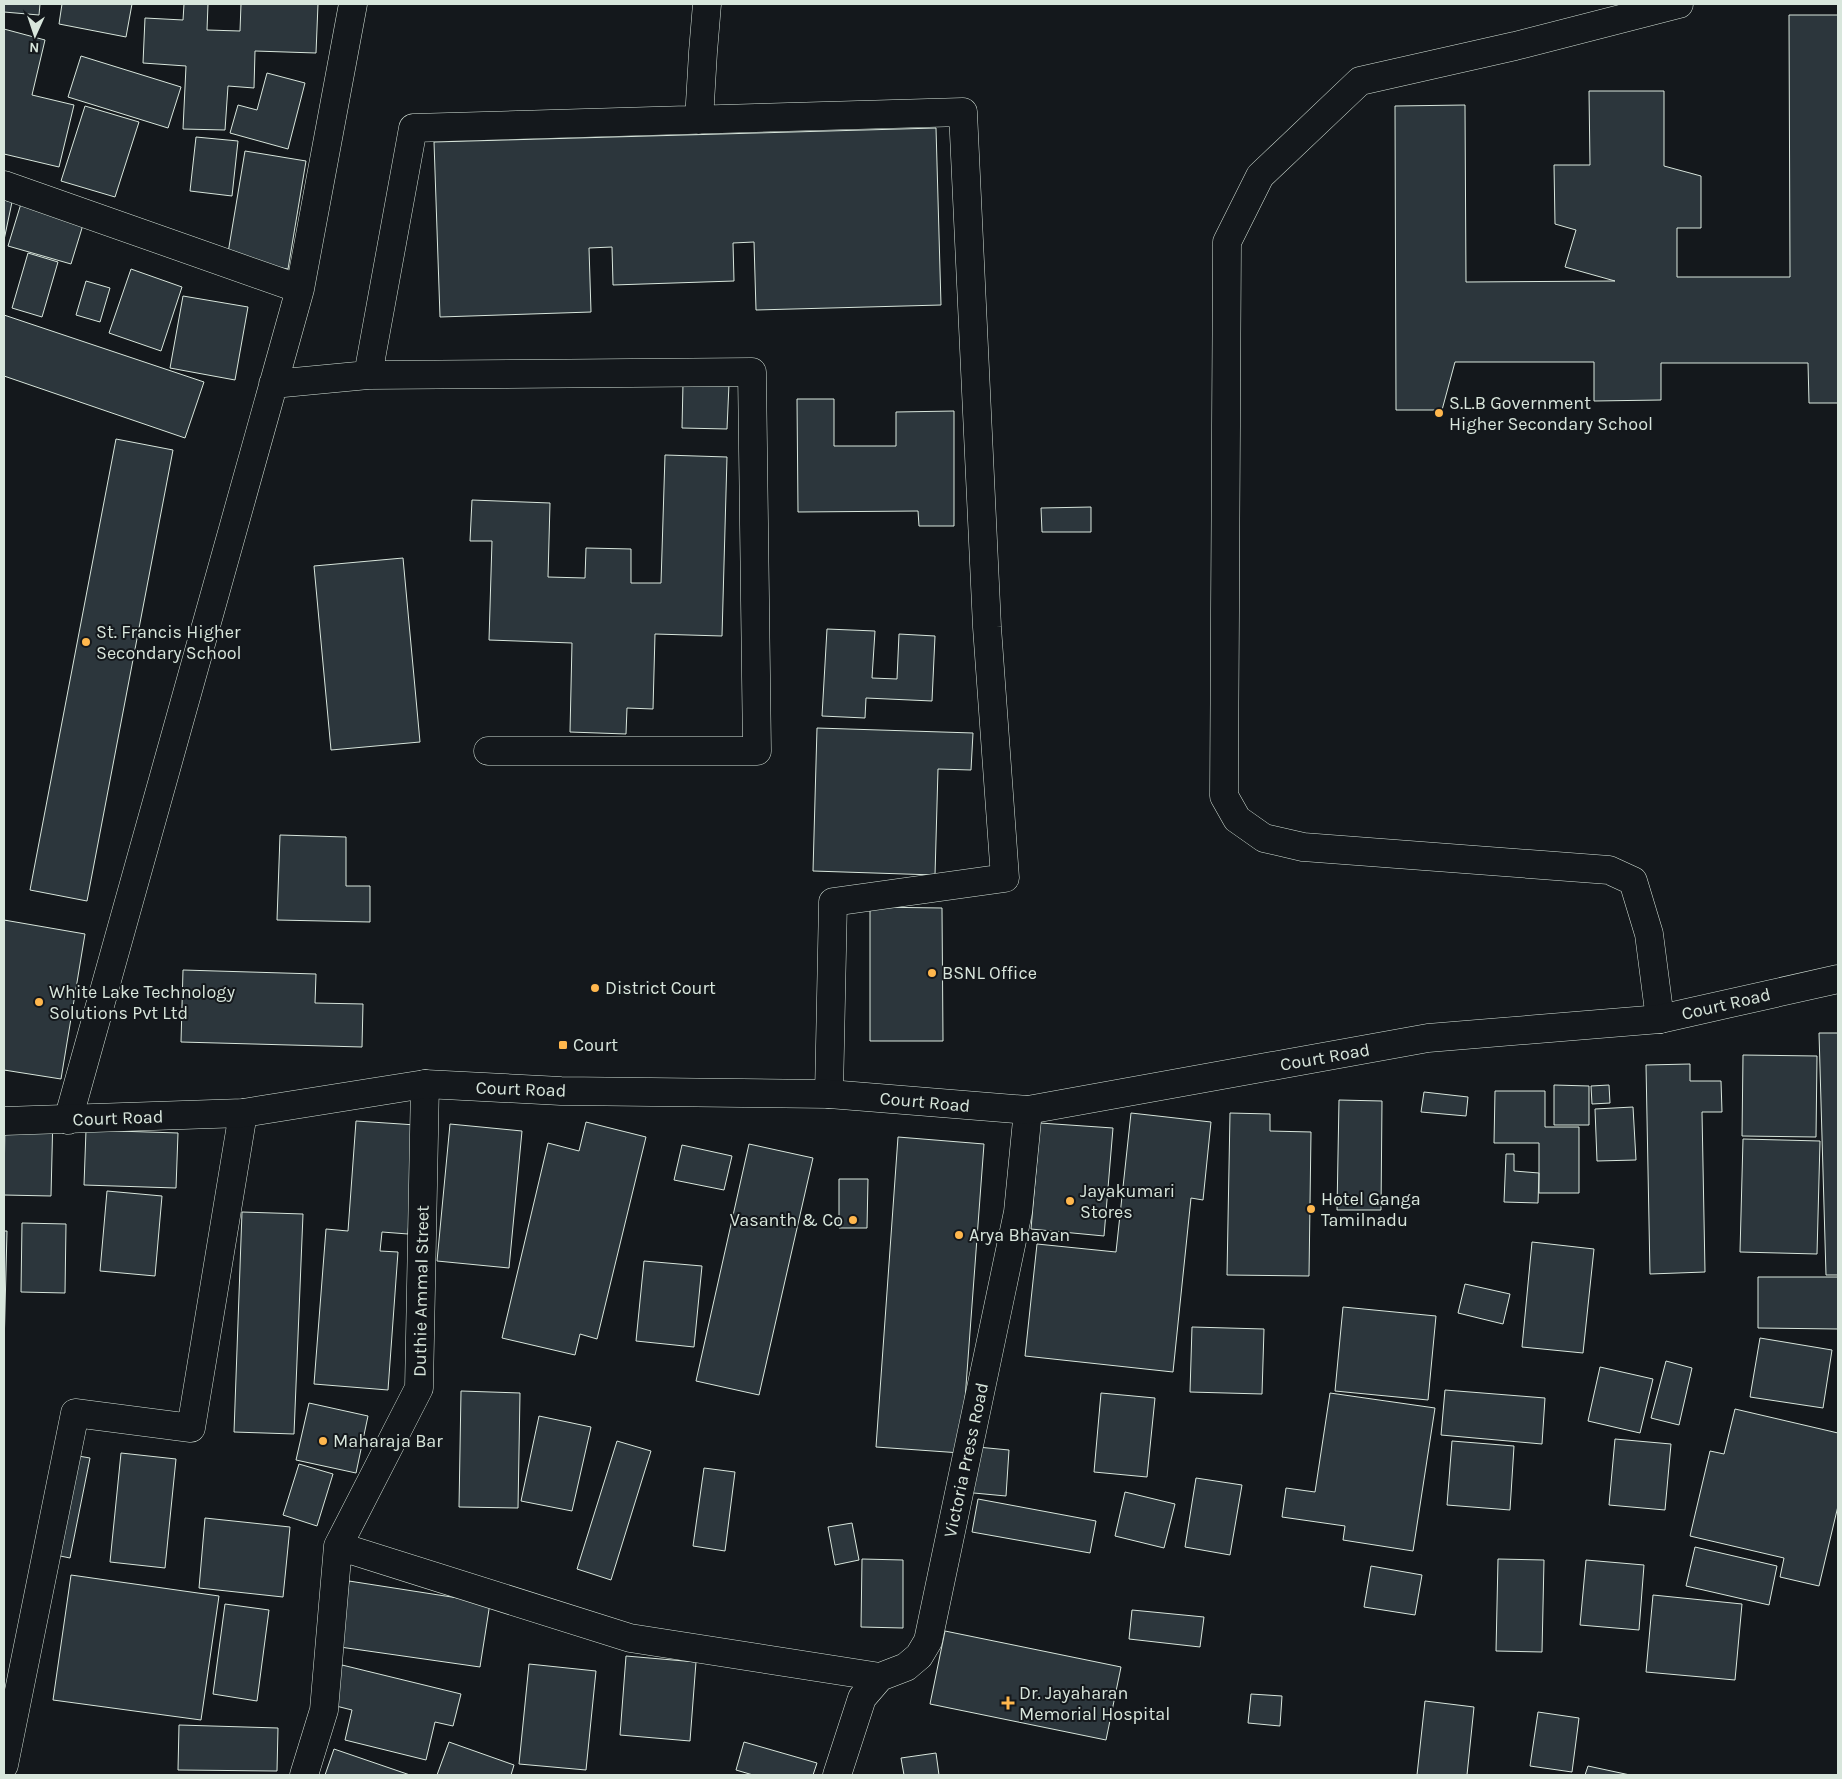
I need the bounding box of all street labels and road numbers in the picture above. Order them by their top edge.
street label: Court Road [1679,983,1773,1025]
street label: Court Road [1278,1038,1372,1076]
street label: Court Road [475,1076,567,1102]
street label: Court Road [879,1087,971,1117]
street label: Court Road [72,1105,164,1131]
street label: Duthie Ammal Street [409,1205,434,1377]
street label: Victoria Press Road [939,1381,993,1539]

